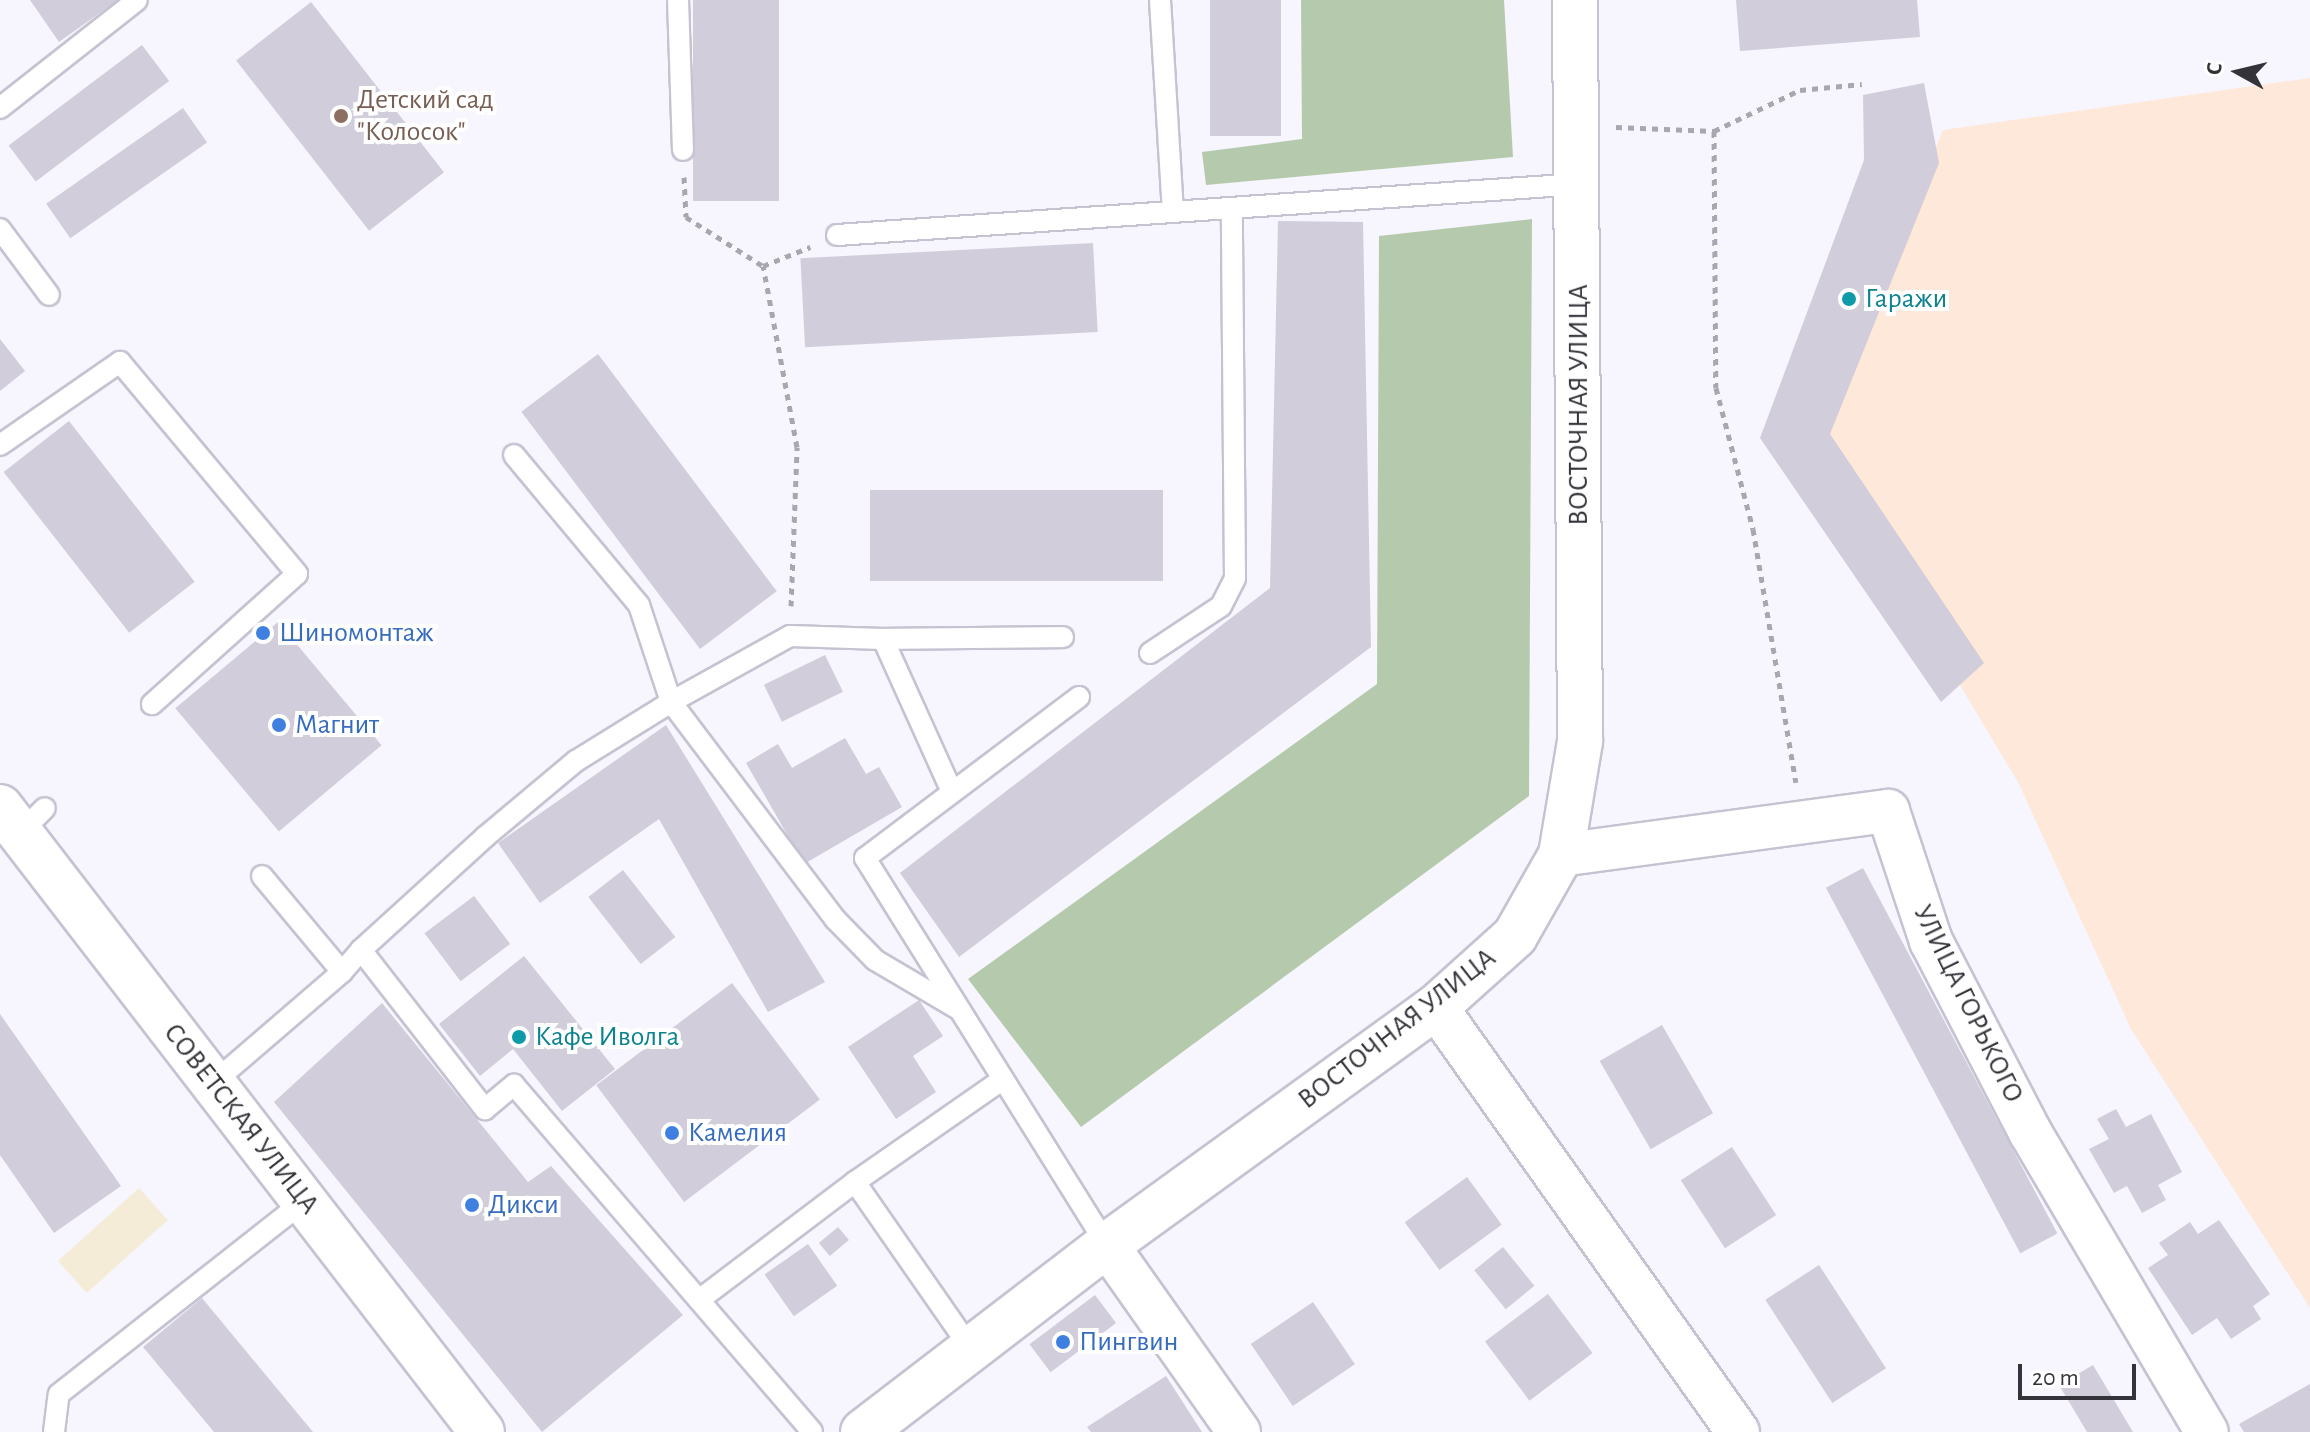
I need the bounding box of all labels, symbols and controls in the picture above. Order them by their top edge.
north arrow [2198,32,2278,112]
text: С [2202,61,2226,76]
place label: Детский сад "Колосок" [357,83,494,149]
marker: Детский сад "Колосок" [332,107,350,125]
place label: Гаражи [1865,282,1947,316]
street label: ВОСТОЧНАЯ УЛИЦА [1562,284,1596,526]
marker: Гаражи [1840,290,1858,308]
place label: Шиномонтаж [279,616,434,650]
marker: Шиномонтаж [254,624,272,642]
place label: Магнит [295,708,379,742]
marker: Магнит [270,716,288,734]
street label: УЛИЦА ГОРЬКОГО [1906,899,2030,1109]
street label: ВОСТОЧНАЯ УЛИЦА [1291,941,1503,1117]
street label: СОВЕТСКАЯ УЛИЦА [156,1017,326,1221]
place label: Кафе Иволга [535,1020,679,1054]
marker: Кафе Иволга [510,1028,528,1046]
place label: Камелия [688,1116,787,1150]
marker: Камелия [663,1124,681,1142]
place label: Дикси [488,1188,559,1222]
marker: Дикси [463,1196,481,1214]
place label: Пингвин [1079,1325,1178,1359]
marker: Пингвин [1054,1333,1072,1351]
scale bar [2022,1348,2140,1398]
text: 20 m [2032,1366,2079,1390]

